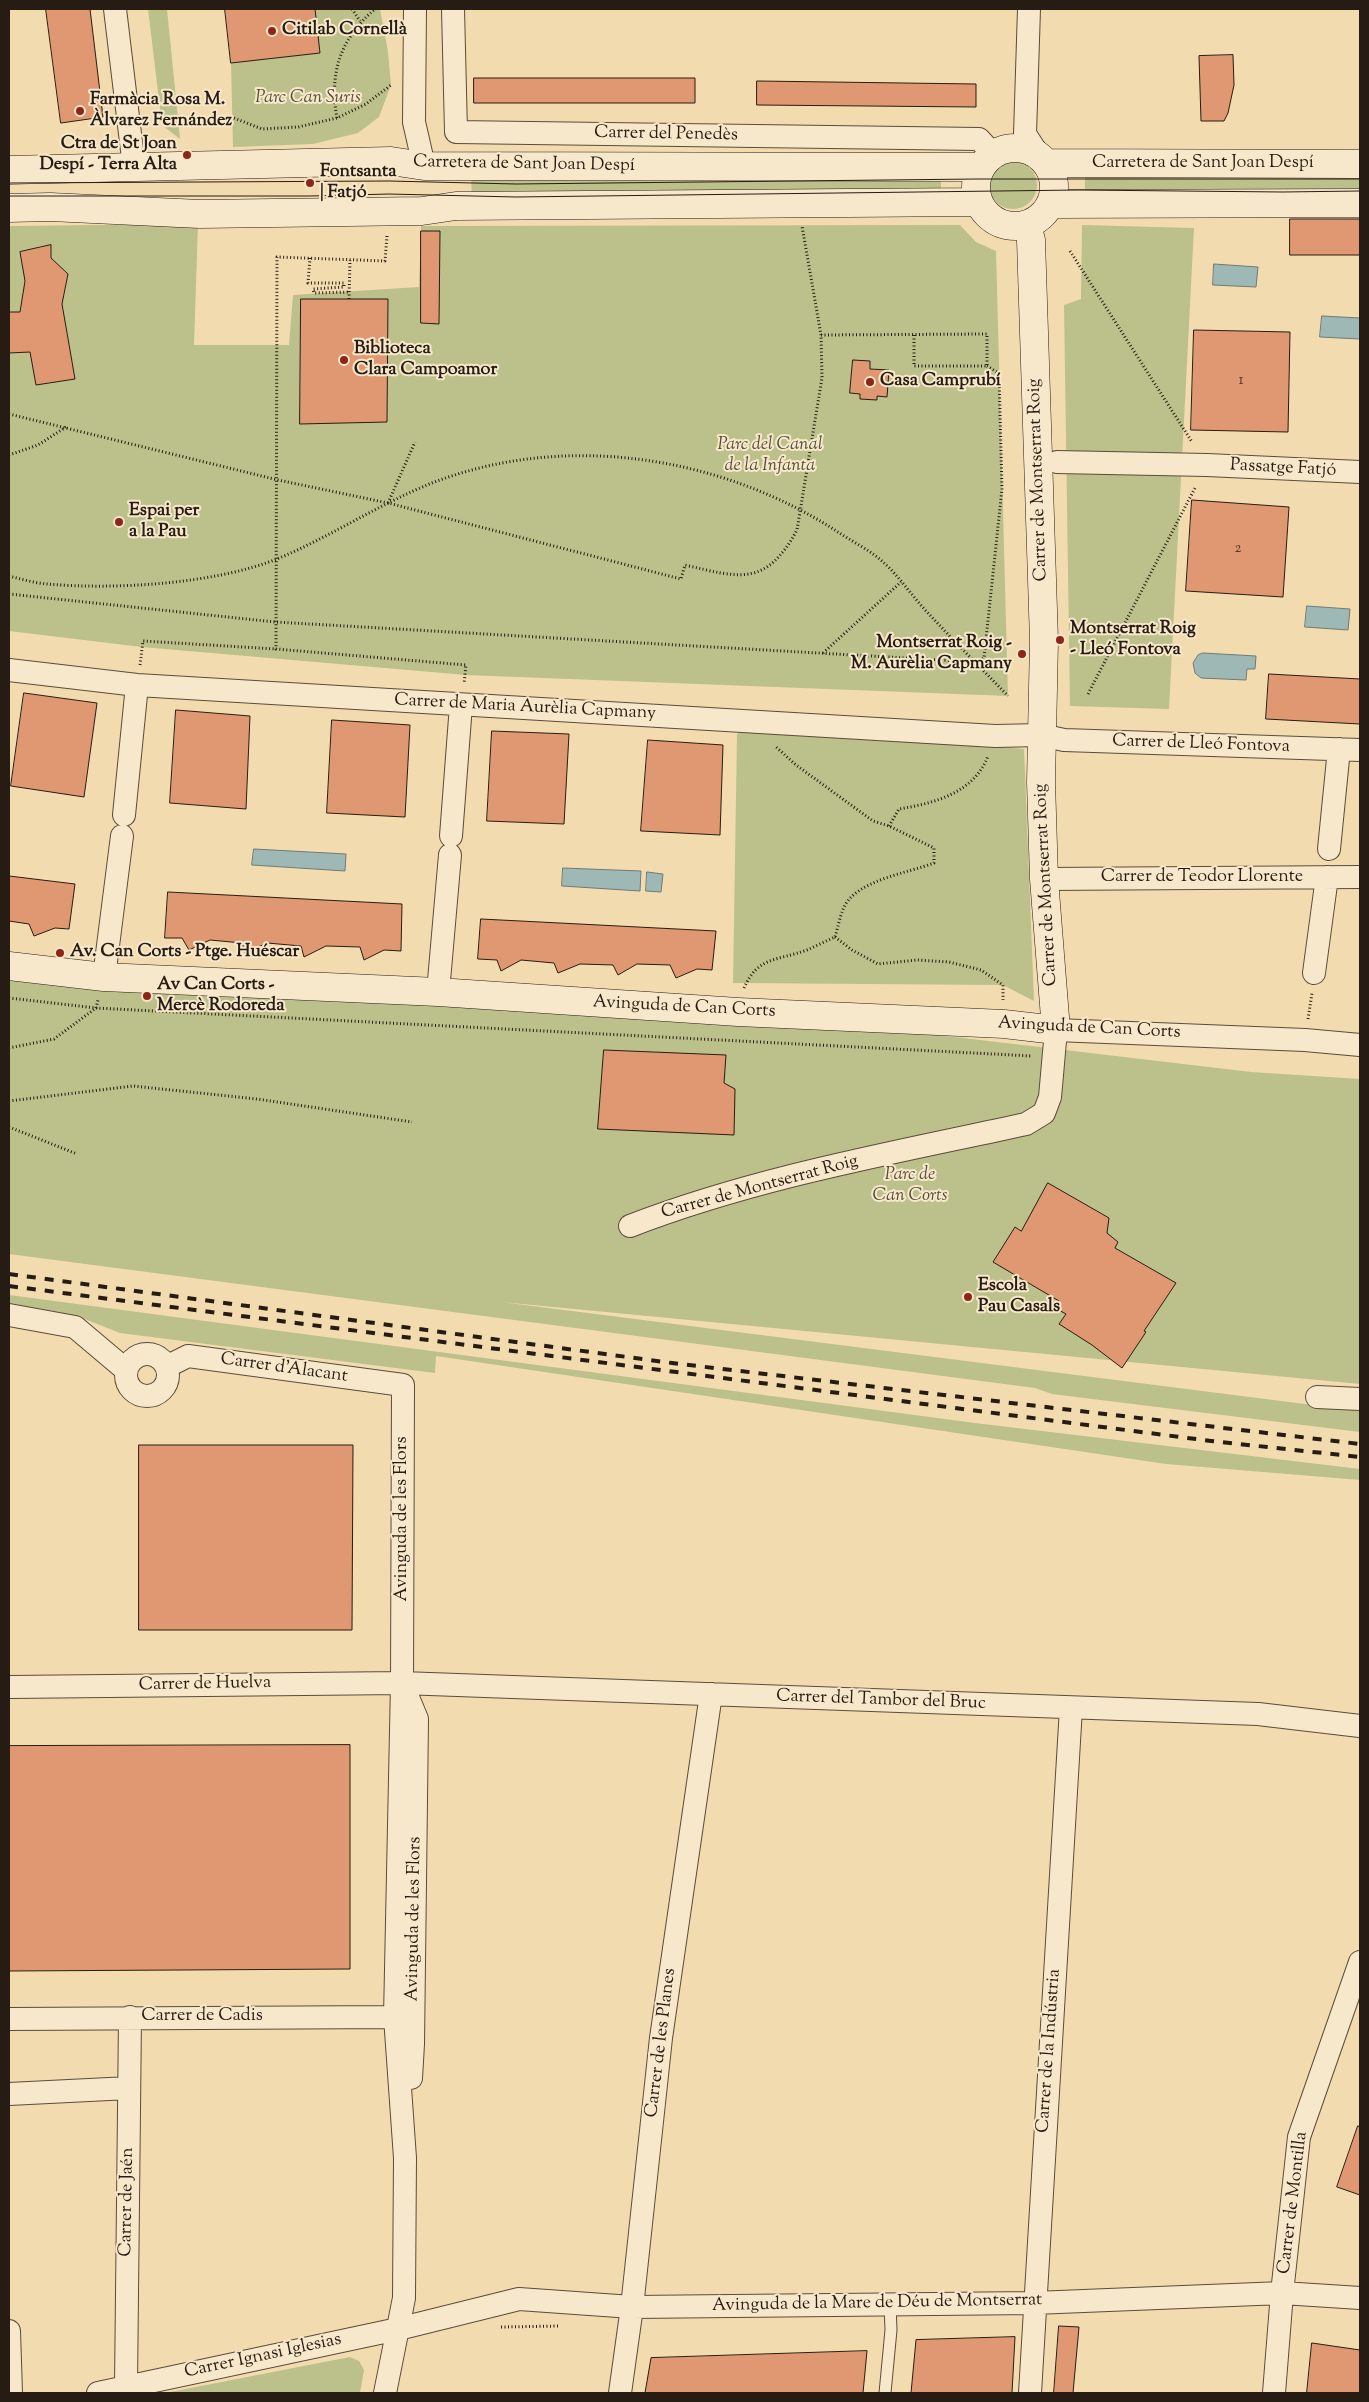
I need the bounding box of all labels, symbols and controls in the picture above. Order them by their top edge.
place label: Citilab Cornellà [282,20,407,42]
marker: Citilab Cornellà [266,25,278,37]
park label: Parc Can Suris [255,88,361,110]
place label: Farmàcia Rosa M. Àlvarez Fernández [90,90,232,132]
marker: Farmàcia Rosa M. Àlvarez Fernández [74,105,86,117]
street label: Carrer del Penedès [594,123,738,147]
place label: Ctra de St Joan Despí - Terra Alta [39,134,177,176]
marker: Ctra de St Joan Despí - Terra Alta [181,149,193,161]
street label: Carretera de Sant Joan Despí [413,152,635,178]
street label: Carretera de Sant Joan Despí [1092,153,1314,175]
place label: Fontsanta | Fatjó [320,162,396,204]
marker: Fontsanta | Fatjó [304,177,316,189]
place label: Biblioteca Clara Campoamor [354,339,497,382]
marker: Biblioteca Clara Campoamor [338,354,350,366]
place label: Casa Camprubí [880,371,1001,393]
house number: 1 [1238,372,1244,390]
marker: Casa Camprubí [864,376,876,388]
street label: Carrer de Montserrat Roig [1025,378,1053,582]
park label: Parc del Canal de la Infanta [717,435,823,478]
street label: Passatge Fatjó [1229,455,1337,483]
place label: Espai per a la Pau [129,501,199,544]
marker: Espai per a la Pau [113,516,125,528]
house number: 2 [1234,540,1242,558]
place label: Montserrat Roig - Lleó Fontova [1070,619,1196,662]
place label: Montserrat Roig - M. Aurèlia Capmany [851,633,1012,676]
marker: Montserrat Roig - Lleó Fontova [1054,634,1066,646]
marker: Montserrat Roig - M. Aurèlia Capmany [1016,648,1028,660]
street label: Carrer de Maria Aurèlia Capmany [394,690,656,726]
street label: Carrer de Lleó Fontova [1112,731,1290,759]
street label: Carrer de Montserrat Roig [1031,783,1063,987]
street label: Carrer de Teodor Llorente [1101,867,1303,889]
place label: Av. Can Corts - Ptge. Huéscar [70,942,299,964]
marker: Av. Can Corts - Ptge. Huéscar [54,947,66,959]
place label: Av Can Corts - Mercè Rodoreda [157,975,284,1018]
marker: Av Can Corts - Mercè Rodoreda [141,990,153,1002]
street label: Avinguda de Can Corts [592,992,776,1024]
street label: Avinguda de Can Corts [997,1013,1181,1045]
street label: Carrer de Montserrat Roig [659,1151,861,1225]
park label: Parc de Can Corts [872,1165,948,1208]
place label: Escola Pau Casals [978,1276,1060,1318]
marker: Escola Pau Casals [962,1291,974,1303]
street label: Carrer d'Alacant [219,1349,349,1389]
street label: Avinguda de les Flors [392,1437,414,1601]
street label: Carrer de Huelva [139,1673,271,1697]
street label: Carrer del Tambor del Bruc [776,1687,986,1715]
street label: Avinguda de les Flors [403,1836,427,2002]
street label: Carrer de les Planes [642,1967,682,2119]
street label: Carrer de la Indústria [1033,1968,1067,2134]
street label: Carrer de Cadis [141,2006,263,2028]
street label: Carrer de Montilla [1275,2131,1313,2275]
street label: Carrer de Jaén [116,2147,140,2257]
street label: Avinguda de la Mare de Déu de Montserrat [712,2290,1042,2318]
street label: Carrer Ignasi Iglesias [183,2330,343,2384]

